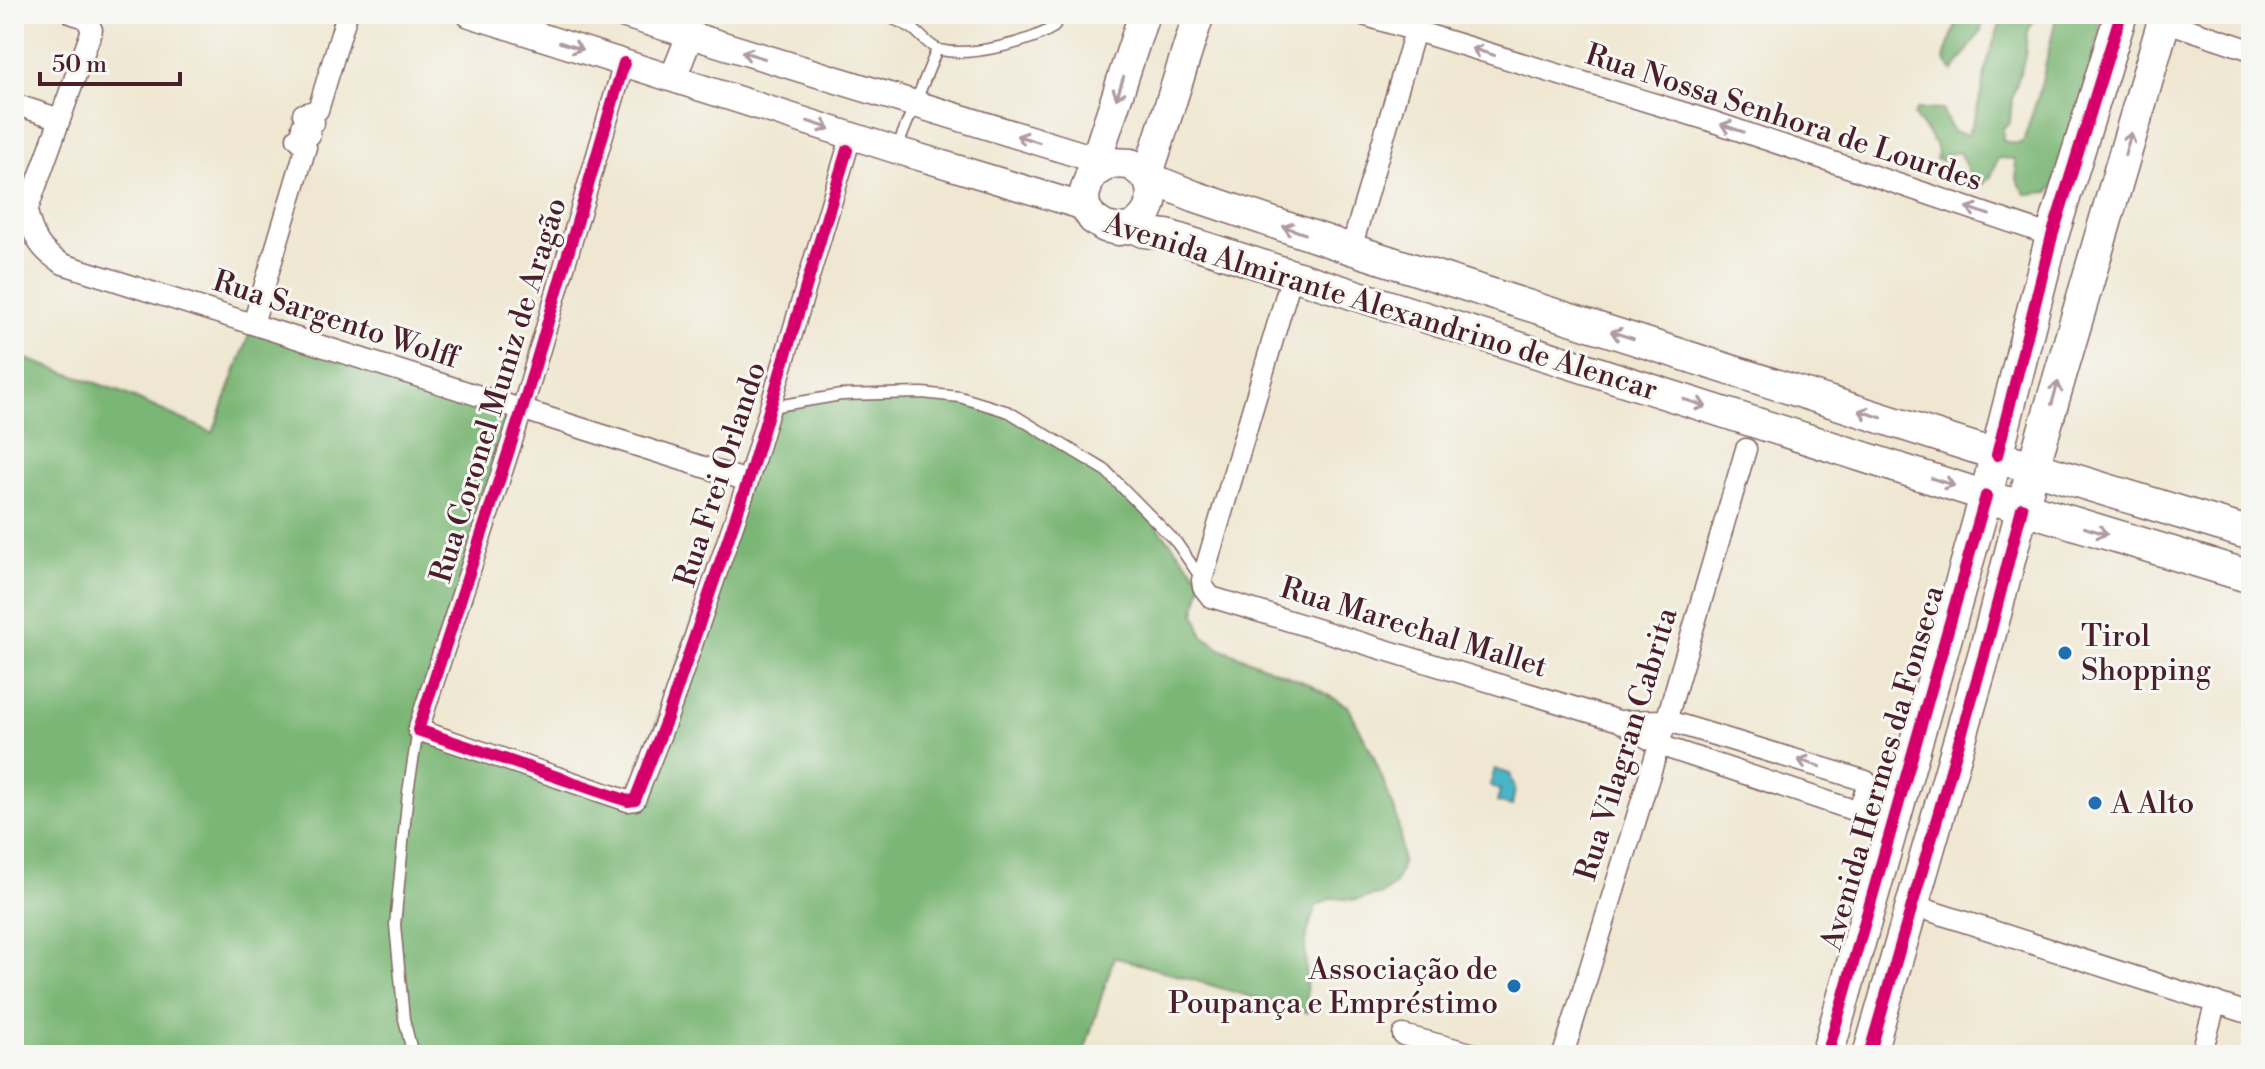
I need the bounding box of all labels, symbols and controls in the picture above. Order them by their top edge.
scale bar [40,36,180,86]
street label: Rua Nossa Senhora de Lourdes [1580,36,1987,200]
one-way arrow [558,40,583,54]
one-way arrow [1471,44,1497,59]
one-way arrow [740,46,765,61]
text: 50 m [52,50,107,80]
one-way arrow [1112,75,1127,101]
one-way arrow [806,118,831,133]
one-way arrow [1720,119,1745,134]
one-way arrow [1016,131,1041,145]
one-way arrow [2121,131,2136,157]
street label: Rua Coronel Muniz de Aragão [422,193,576,587]
one-way arrow [1966,203,1991,218]
street label: Avenida Almirante Alexandrino de Alencar [1098,204,1662,409]
one-way arrow [1282,222,1307,237]
street label: Rua Sargento Wolff [208,262,465,378]
one-way arrow [1610,327,1635,342]
street label: Rua Frei Orlando [667,357,775,592]
one-way arrow [2048,381,2063,407]
one-way arrow [1683,396,1708,411]
one-way arrow [1857,406,1882,421]
one-way arrow [1930,476,1955,490]
one-way arrow [2083,524,2109,539]
street label: Rua Marechal Mallet [1276,569,1552,687]
street label: Avenida Hermes da Fonseca [1812,581,1954,956]
street label: Rua Vilagran Cabrita [1567,602,1687,885]
place label: Tirol Shopping [2081,618,2211,690]
marker: Tirol Shopping [2056,644,2074,662]
one-way arrow [1797,754,1822,769]
place label: A Alto [2110,785,2194,823]
marker: A Alto [2086,794,2104,812]
place label: Associação de Poupança e Empréstimo [1168,951,1498,1023]
marker: Associação de Poupança e Empréstimo [1505,977,1523,995]

